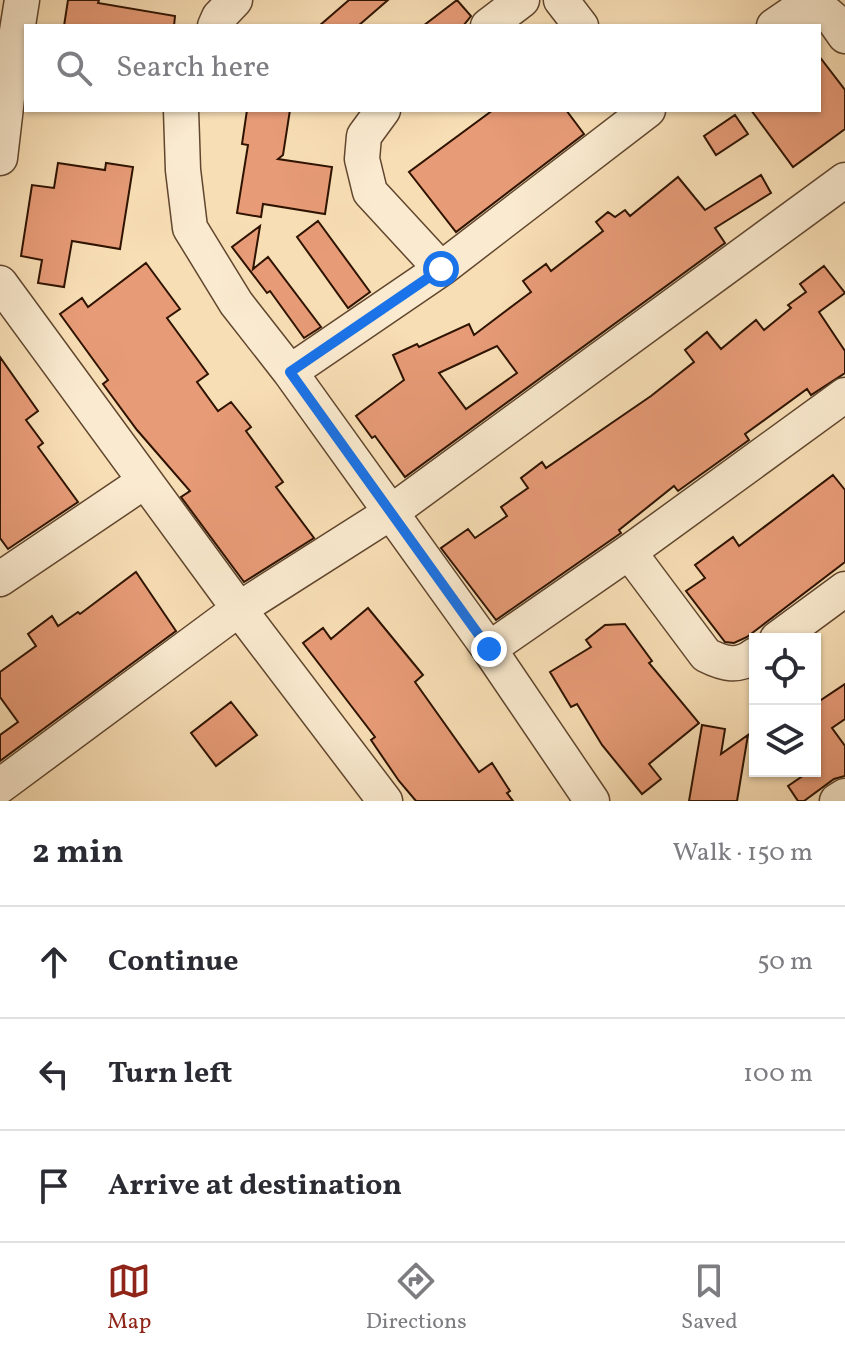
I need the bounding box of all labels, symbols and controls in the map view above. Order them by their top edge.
search box [24,24,821,112]
icon: search [52,46,96,90]
text: Search here [116,47,270,89]
route start [423,251,459,287]
route end [471,631,507,667]
map controls [749,633,821,777]
button: locate [749,633,821,705]
button: layers [749,705,821,777]
text: 2 min [32,830,124,877]
text: Walk · 150 m [672,835,813,871]
icon: ahead [32,940,76,984]
text: Continue [108,941,239,983]
text: 50 m [757,944,813,980]
icon: left [32,1052,76,1096]
text: Turn left [108,1053,232,1095]
text: 100 m [743,1056,813,1092]
icon: arrive [32,1164,76,1208]
text: Arrive at destination [108,1165,402,1207]
tab: Map [107,1259,151,1338]
tab: Directions [366,1259,467,1338]
tab: Saved [681,1259,738,1338]

